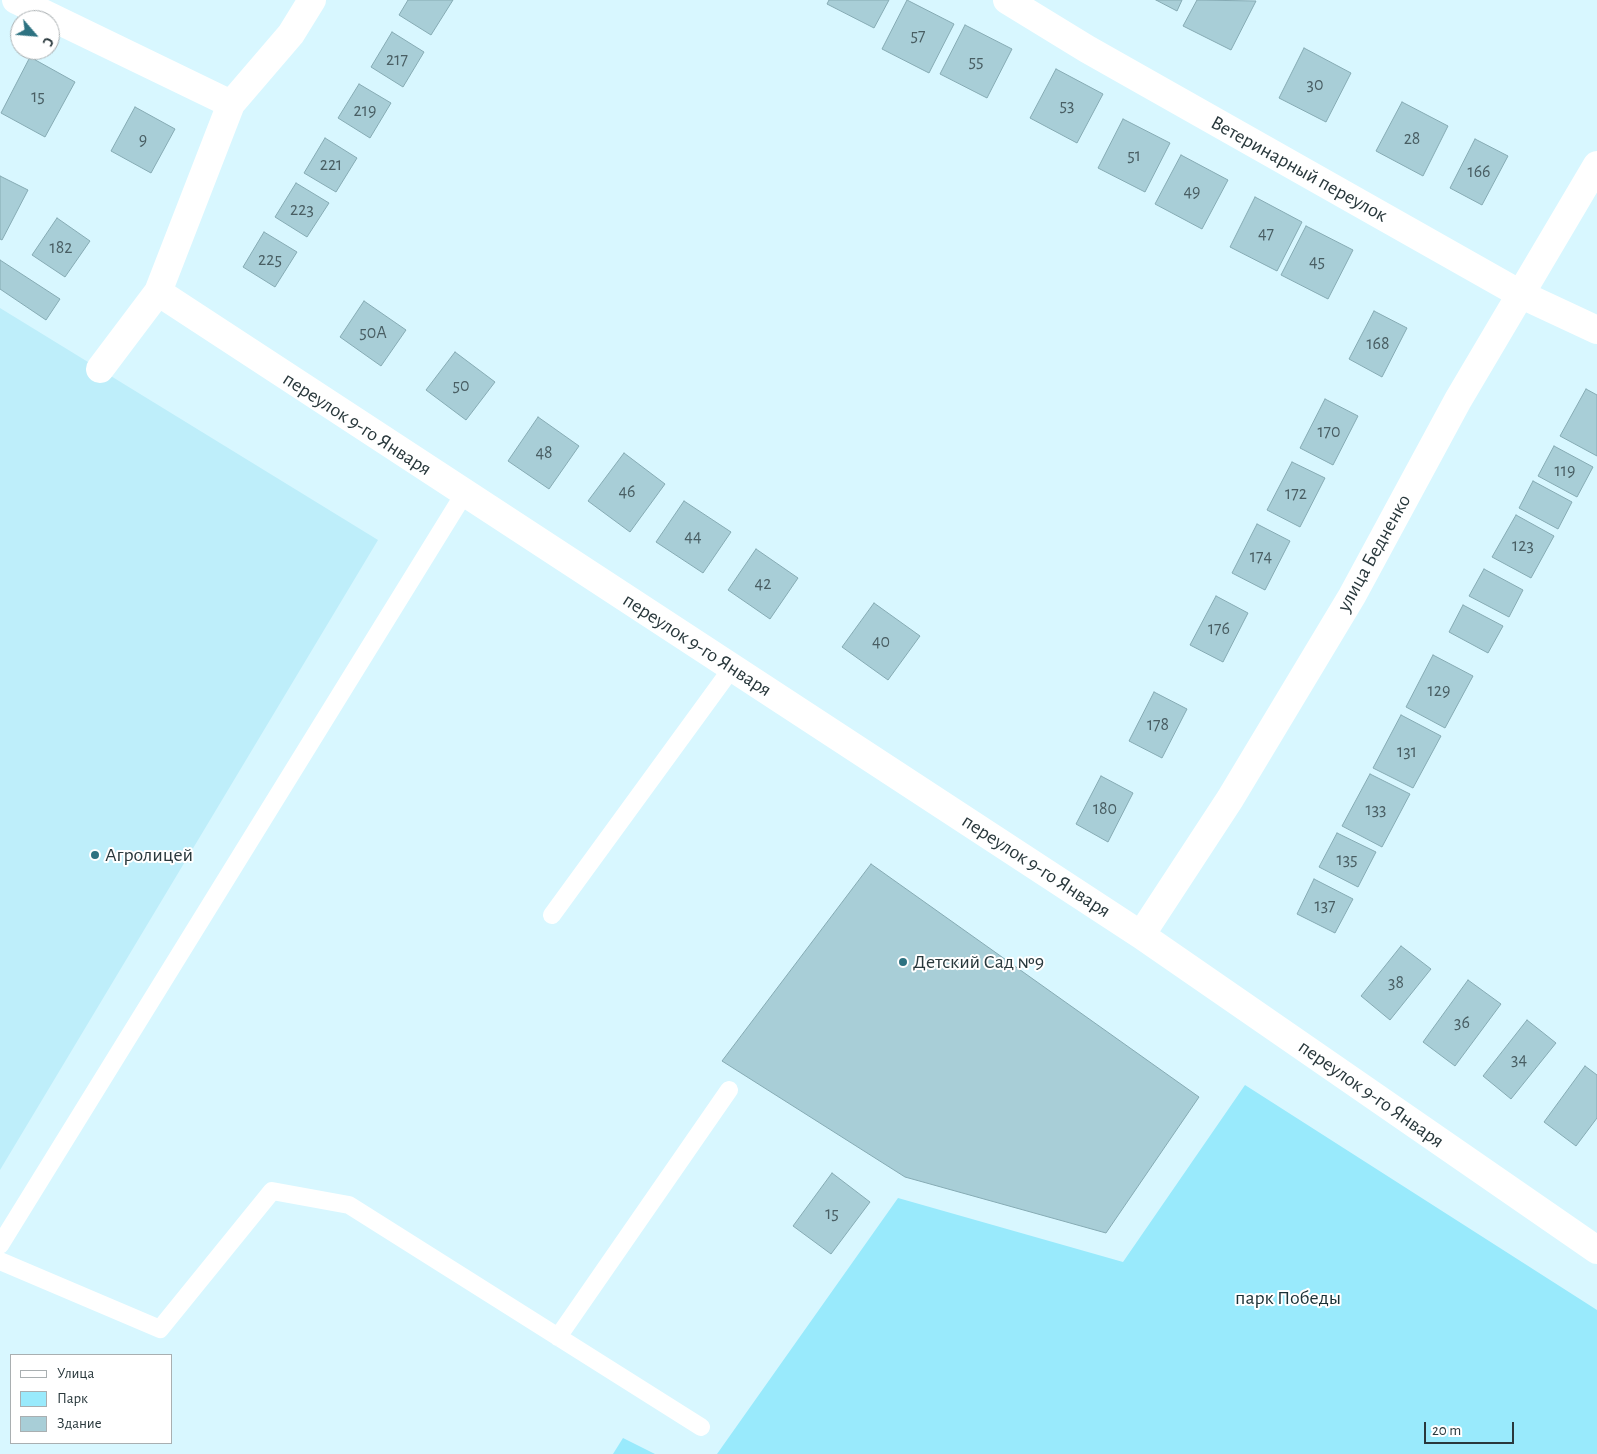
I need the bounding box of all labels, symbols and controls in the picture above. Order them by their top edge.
north arrow [10,10,60,60]
house number: 57 [910,25,926,47]
text: С [39,35,55,48]
house number: 217 [386,49,408,71]
house number: 55 [968,51,984,73]
house number: 30 [1307,74,1323,96]
house number: 15 [31,86,45,108]
house number: 53 [1060,95,1074,117]
house number: 219 [354,100,376,122]
street label: Ветеринарный переулок [1206,110,1392,228]
house number: 28 [1404,128,1420,150]
house number: 9 [139,129,147,151]
house number: 51 [1127,145,1141,167]
house number: 221 [320,154,342,176]
house number: 166 [1467,161,1491,183]
house number: 49 [1183,181,1201,203]
house number: 223 [290,199,314,221]
house number: 47 [1258,223,1274,245]
house number: 182 [50,237,72,259]
house number: 225 [258,249,282,271]
house number: 45 [1309,251,1325,273]
house number: 50А [359,322,387,344]
house number: 168 [1366,333,1390,355]
street label: переулок 9-го Января [278,367,436,481]
house number: 50 [452,375,470,397]
house number: 170 [1317,421,1341,443]
house number: 48 [535,442,553,464]
house number: 119 [1555,460,1575,482]
house number: 46 [618,481,636,503]
house number: 172 [1285,483,1307,505]
street label: улица Бедненко [1332,490,1416,616]
house number: 44 [684,526,702,548]
house number: 123 [1512,535,1534,557]
house number: 174 [1250,546,1272,568]
house number: 42 [755,573,771,595]
street label: переулок 9-го Января [618,588,776,702]
house number: 176 [1208,618,1230,640]
house number: 40 [872,631,890,653]
house number: 129 [1428,680,1450,702]
house number: 178 [1147,714,1169,736]
house number: 131 [1397,741,1417,763]
house number: 180 [1093,798,1117,820]
house number: 133 [1365,799,1387,821]
street label: переулок 9-го Января [957,809,1115,923]
place label: Агролицей [105,843,193,867]
marker: Агролицей [89,849,101,861]
house number: 135 [1336,849,1358,871]
house number: 137 [1314,895,1336,917]
place label: Детский Сад №9 [913,950,1044,974]
marker: Детский Сад №9 [897,956,909,968]
house number: 38 [1388,972,1404,994]
house number: 36 [1454,1012,1470,1034]
street label: переулок 9-го Января [1293,1035,1449,1153]
house number: 34 [1511,1049,1527,1071]
house number: 15 [825,1203,839,1225]
park label: парк Победы [1235,1286,1341,1310]
legend [10,1354,172,1444]
text: Улица [57,1366,94,1381]
text: Парк [57,1391,88,1406]
scale bar [1427,1412,1517,1444]
text: Здание [57,1416,102,1431]
text: 20 m [1432,1423,1461,1438]

